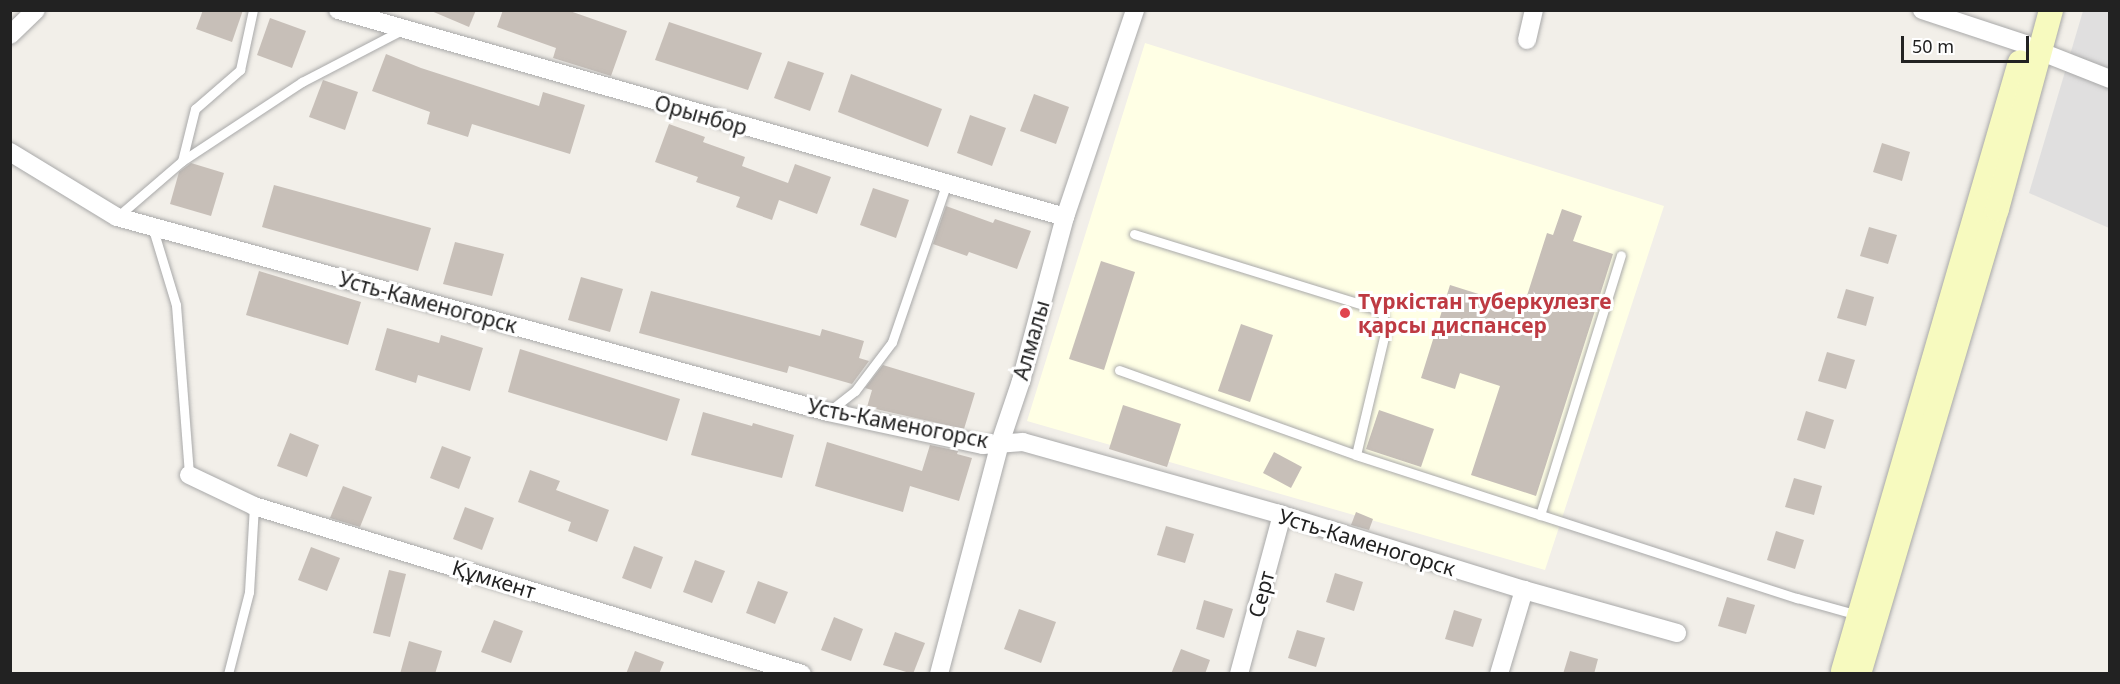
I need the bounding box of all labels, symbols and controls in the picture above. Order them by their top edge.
scale bar [1904,24,2032,62]
text: 50 m [1912,34,1954,58]
street label: Орынбор [652,90,750,140]
street label: Усть-Каменогорск [336,266,520,338]
place label: Түркістан туберкулезге қарсы диспансер [1358,288,1612,338]
street label: Алмалы [1008,297,1054,383]
marker: Түркістан туберкулезге қарсы диспансер [1336,304,1354,322]
street label: Усть-Каменогорск [806,393,990,453]
street label: Усть-Каменогорск [1276,503,1458,581]
street label: Құмкент [449,554,539,604]
street label: Серт [1243,568,1279,620]

